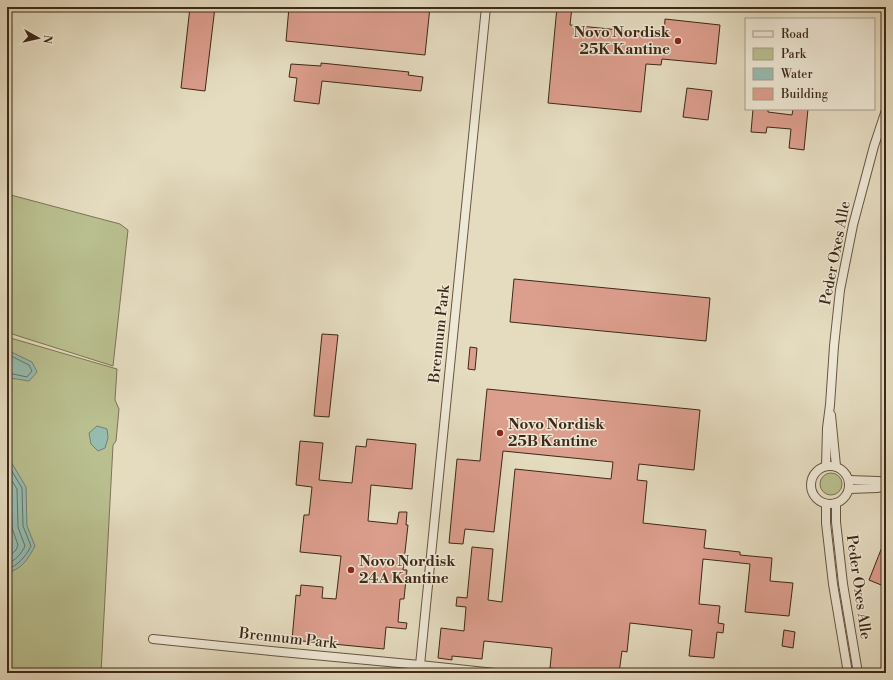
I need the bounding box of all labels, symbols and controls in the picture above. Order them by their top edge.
north arrow [18,18,58,58]
legend [745,18,875,110]
place label: Novo Nordisk 25K Kantine [574,23,671,59]
text: Road [781,27,809,42]
text: N [39,34,54,45]
marker: Novo Nordisk 25K Kantine [673,36,683,46]
text: Park [781,47,807,62]
text: Water [780,67,813,82]
text: Building [780,87,829,102]
street label: Peder Oxes Alle [816,199,855,307]
street label: Brennum Park [425,283,454,385]
place label: Novo Nordisk 25B Kantine [508,415,605,451]
marker: Novo Nordisk 25B Kantine [495,428,505,438]
street label: Peder Oxes Alle [842,533,875,641]
place label: Novo Nordisk 24A Kantine [359,552,456,588]
marker: Novo Nordisk 24A Kantine [346,565,356,575]
street label: Brennum Park [237,624,339,653]

